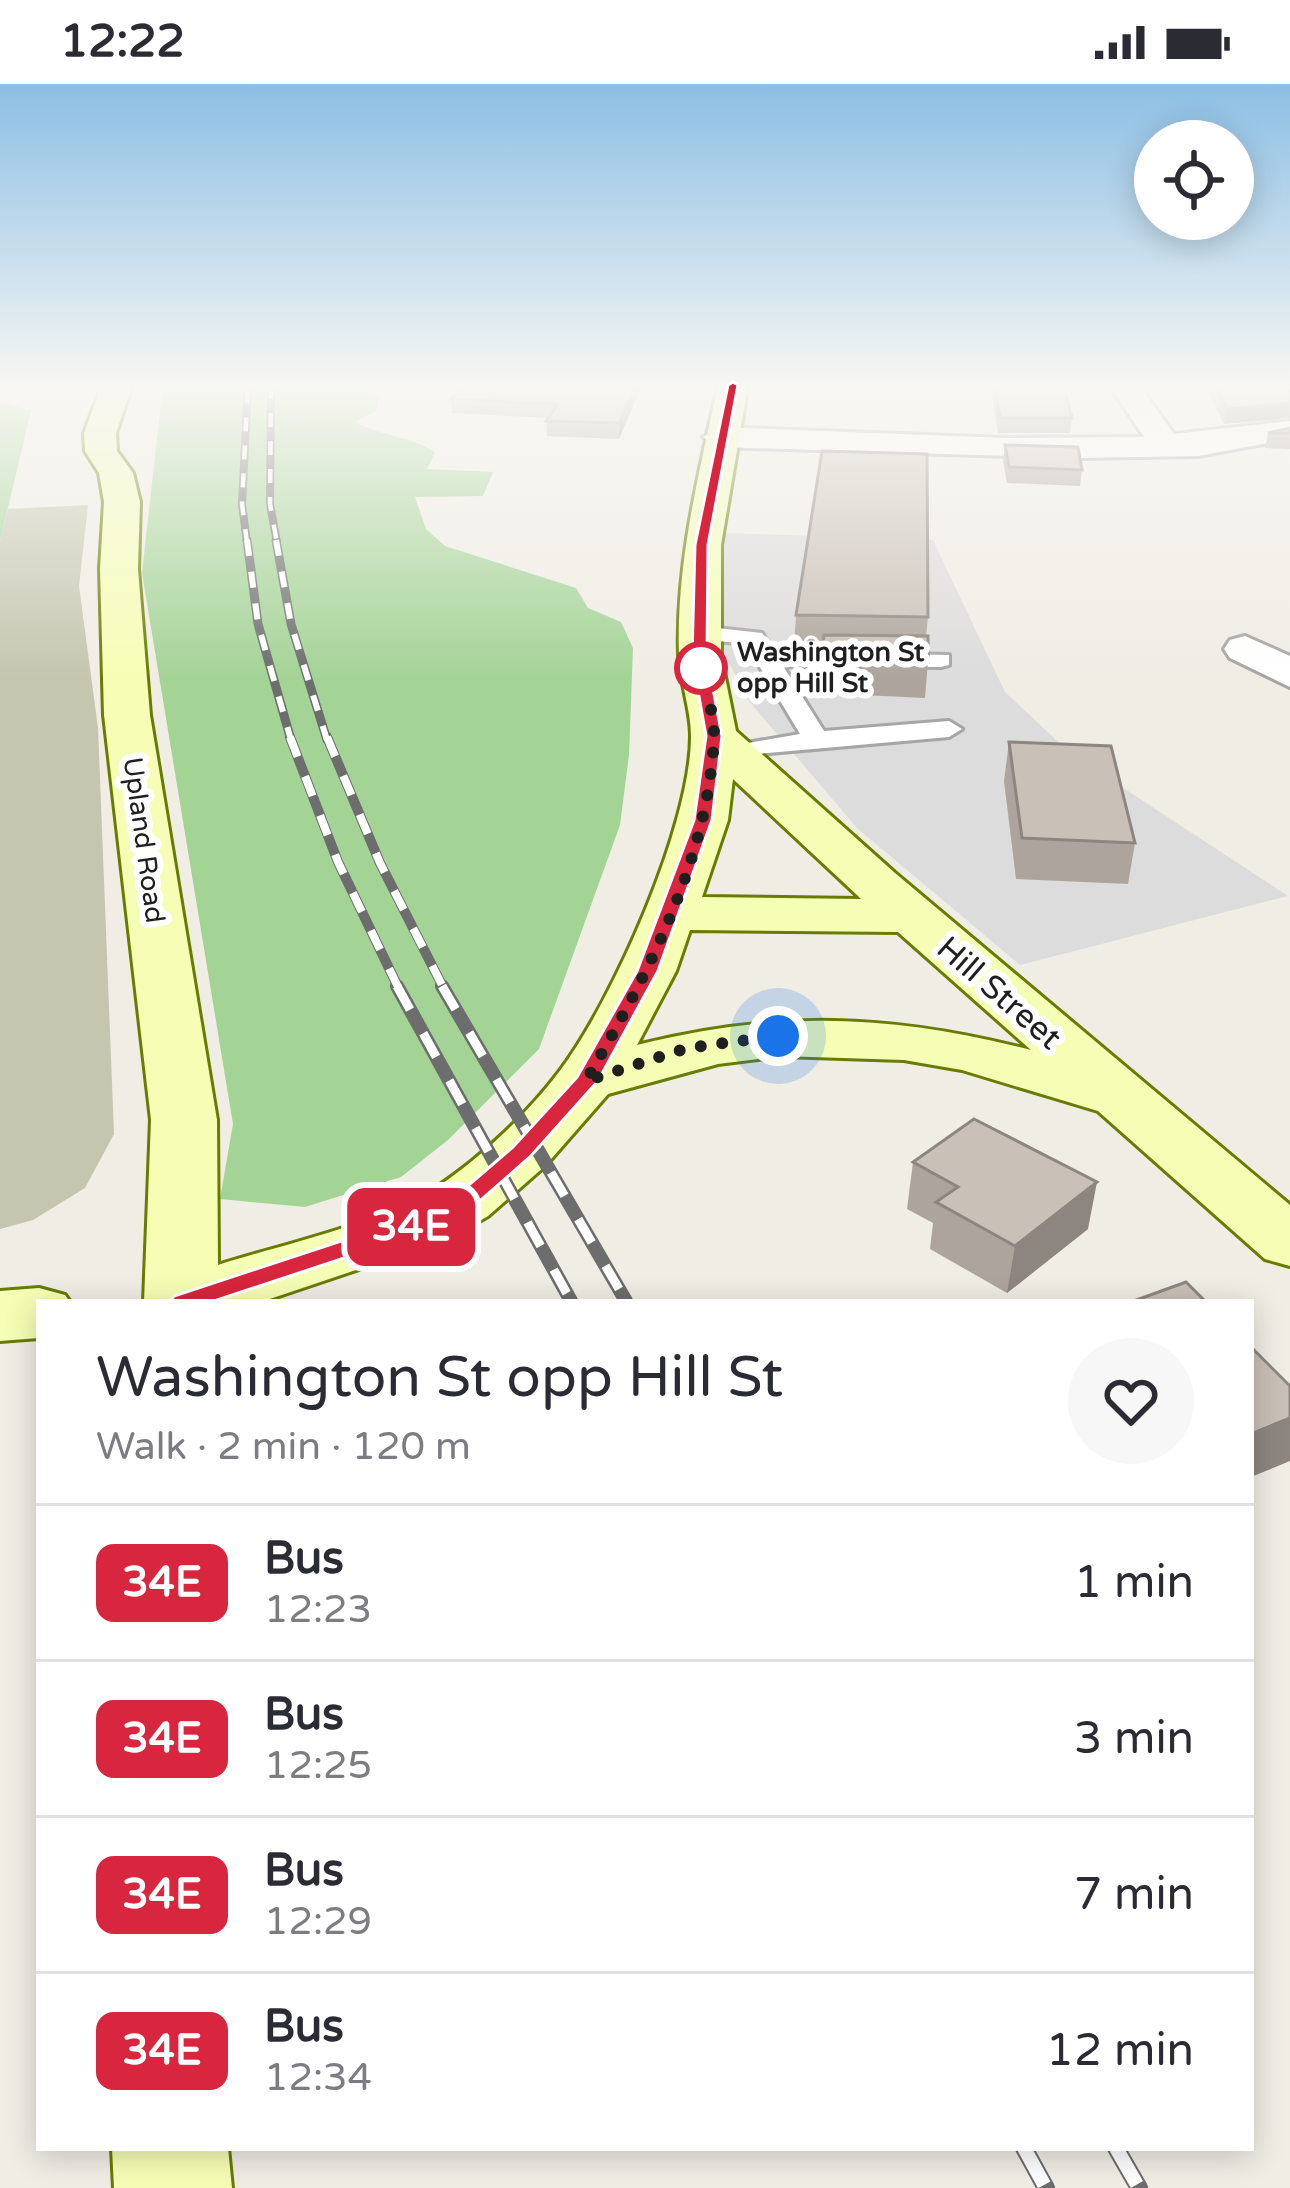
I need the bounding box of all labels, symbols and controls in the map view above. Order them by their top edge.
text: 12:22 [60,15,185,69]
map controls [1134,120,1254,240]
button: locate [1134,120,1254,240]
place label: Washington St opp Hill St [737,636,925,700]
marker: Washington St opp Hill St [676,643,726,693]
street label: Upland Road [116,755,171,925]
street label: Hill Street [929,929,1069,1058]
your location [748,1006,808,1066]
line badge: 34E [342,1188,480,1266]
text: 34E [371,1201,451,1252]
button: heart [1068,1338,1194,1464]
text: Washington St opp Hill St [96,1344,783,1412]
text: Walk · 2 min · 120 m [96,1423,471,1470]
text: Bus [264,1532,344,1586]
text: 1 min [1074,1556,1194,1610]
text: 34E [122,1557,202,1608]
text: 12:23 [264,1586,372,1633]
text: Bus [264,1688,344,1742]
text: 3 min [1074,1712,1194,1766]
text: 34E [122,1713,202,1764]
text: 12:25 [264,1742,372,1789]
text: Bus [264,1844,344,1898]
text: 7 min [1074,1868,1194,1922]
text: 34E [122,1869,202,1920]
text: 12:29 [264,1898,372,1945]
text: Bus [264,2000,344,2054]
text: 12 min [1046,2024,1194,2078]
text: 34E [122,2025,202,2076]
text: 12:34 [264,2054,372,2101]

